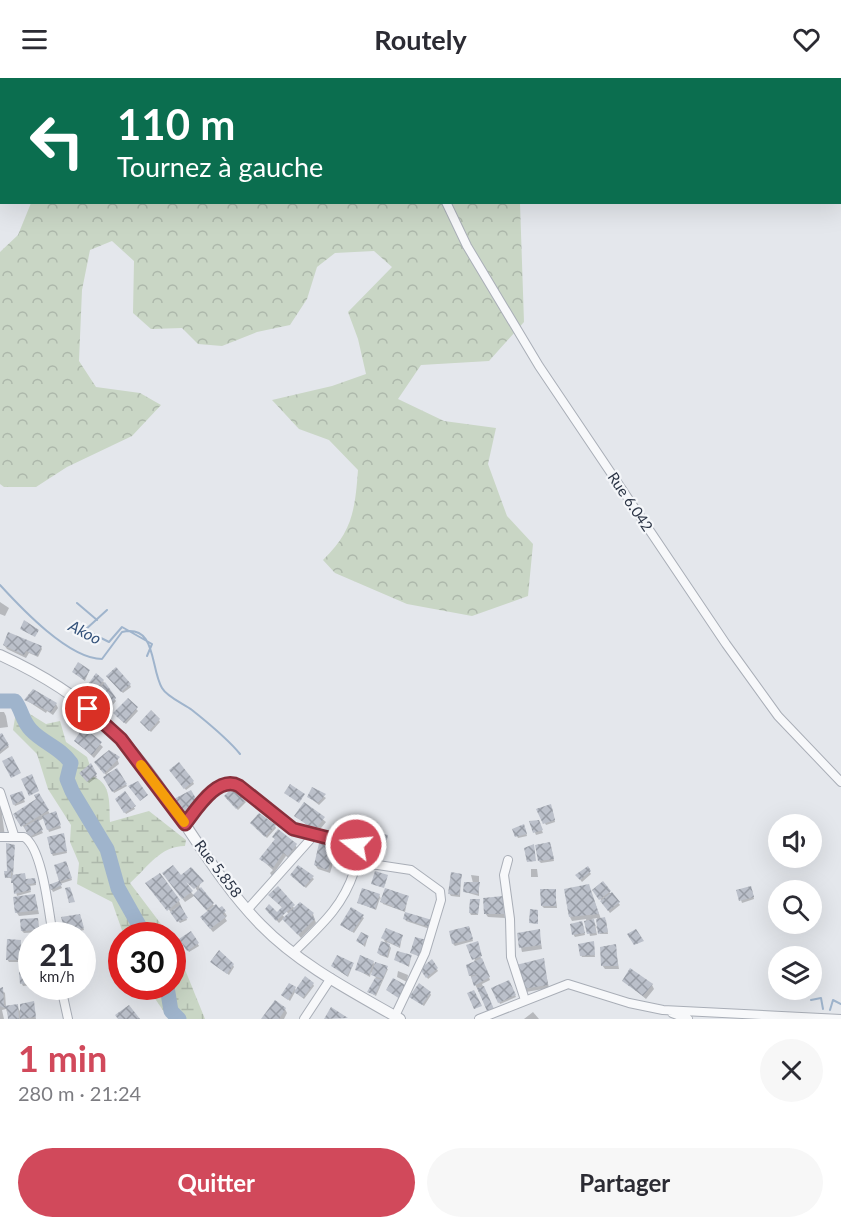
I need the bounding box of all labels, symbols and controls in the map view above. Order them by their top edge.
icon: menu [18,23,51,56]
text: Routely [374,23,467,56]
icon: heart [790,23,823,56]
text: 110 m [117,99,235,149]
icon: left [18,102,96,180]
text: Tournez à gauche [117,150,323,183]
street label: Rue 6.042 [604,468,657,534]
water label: Akoo [65,615,105,648]
pin [62,683,113,734]
icon: arrive [71,692,104,725]
position arrow [324,813,388,877]
map controls [768,814,822,1000]
button: sound [768,814,822,868]
street label: Rue 5.858 [191,836,246,901]
button: search [768,880,822,934]
speed limit sign: 30 [108,922,186,1000]
text: 21 [40,936,74,972]
button: layers [768,946,822,1000]
text: km/h [39,967,75,985]
text: 1 min [18,1036,107,1080]
button: close [760,1039,823,1102]
text: 280 m · 21:24 [18,1081,141,1105]
button: Quitter [18,1148,415,1217]
button: Partager [427,1148,823,1217]

